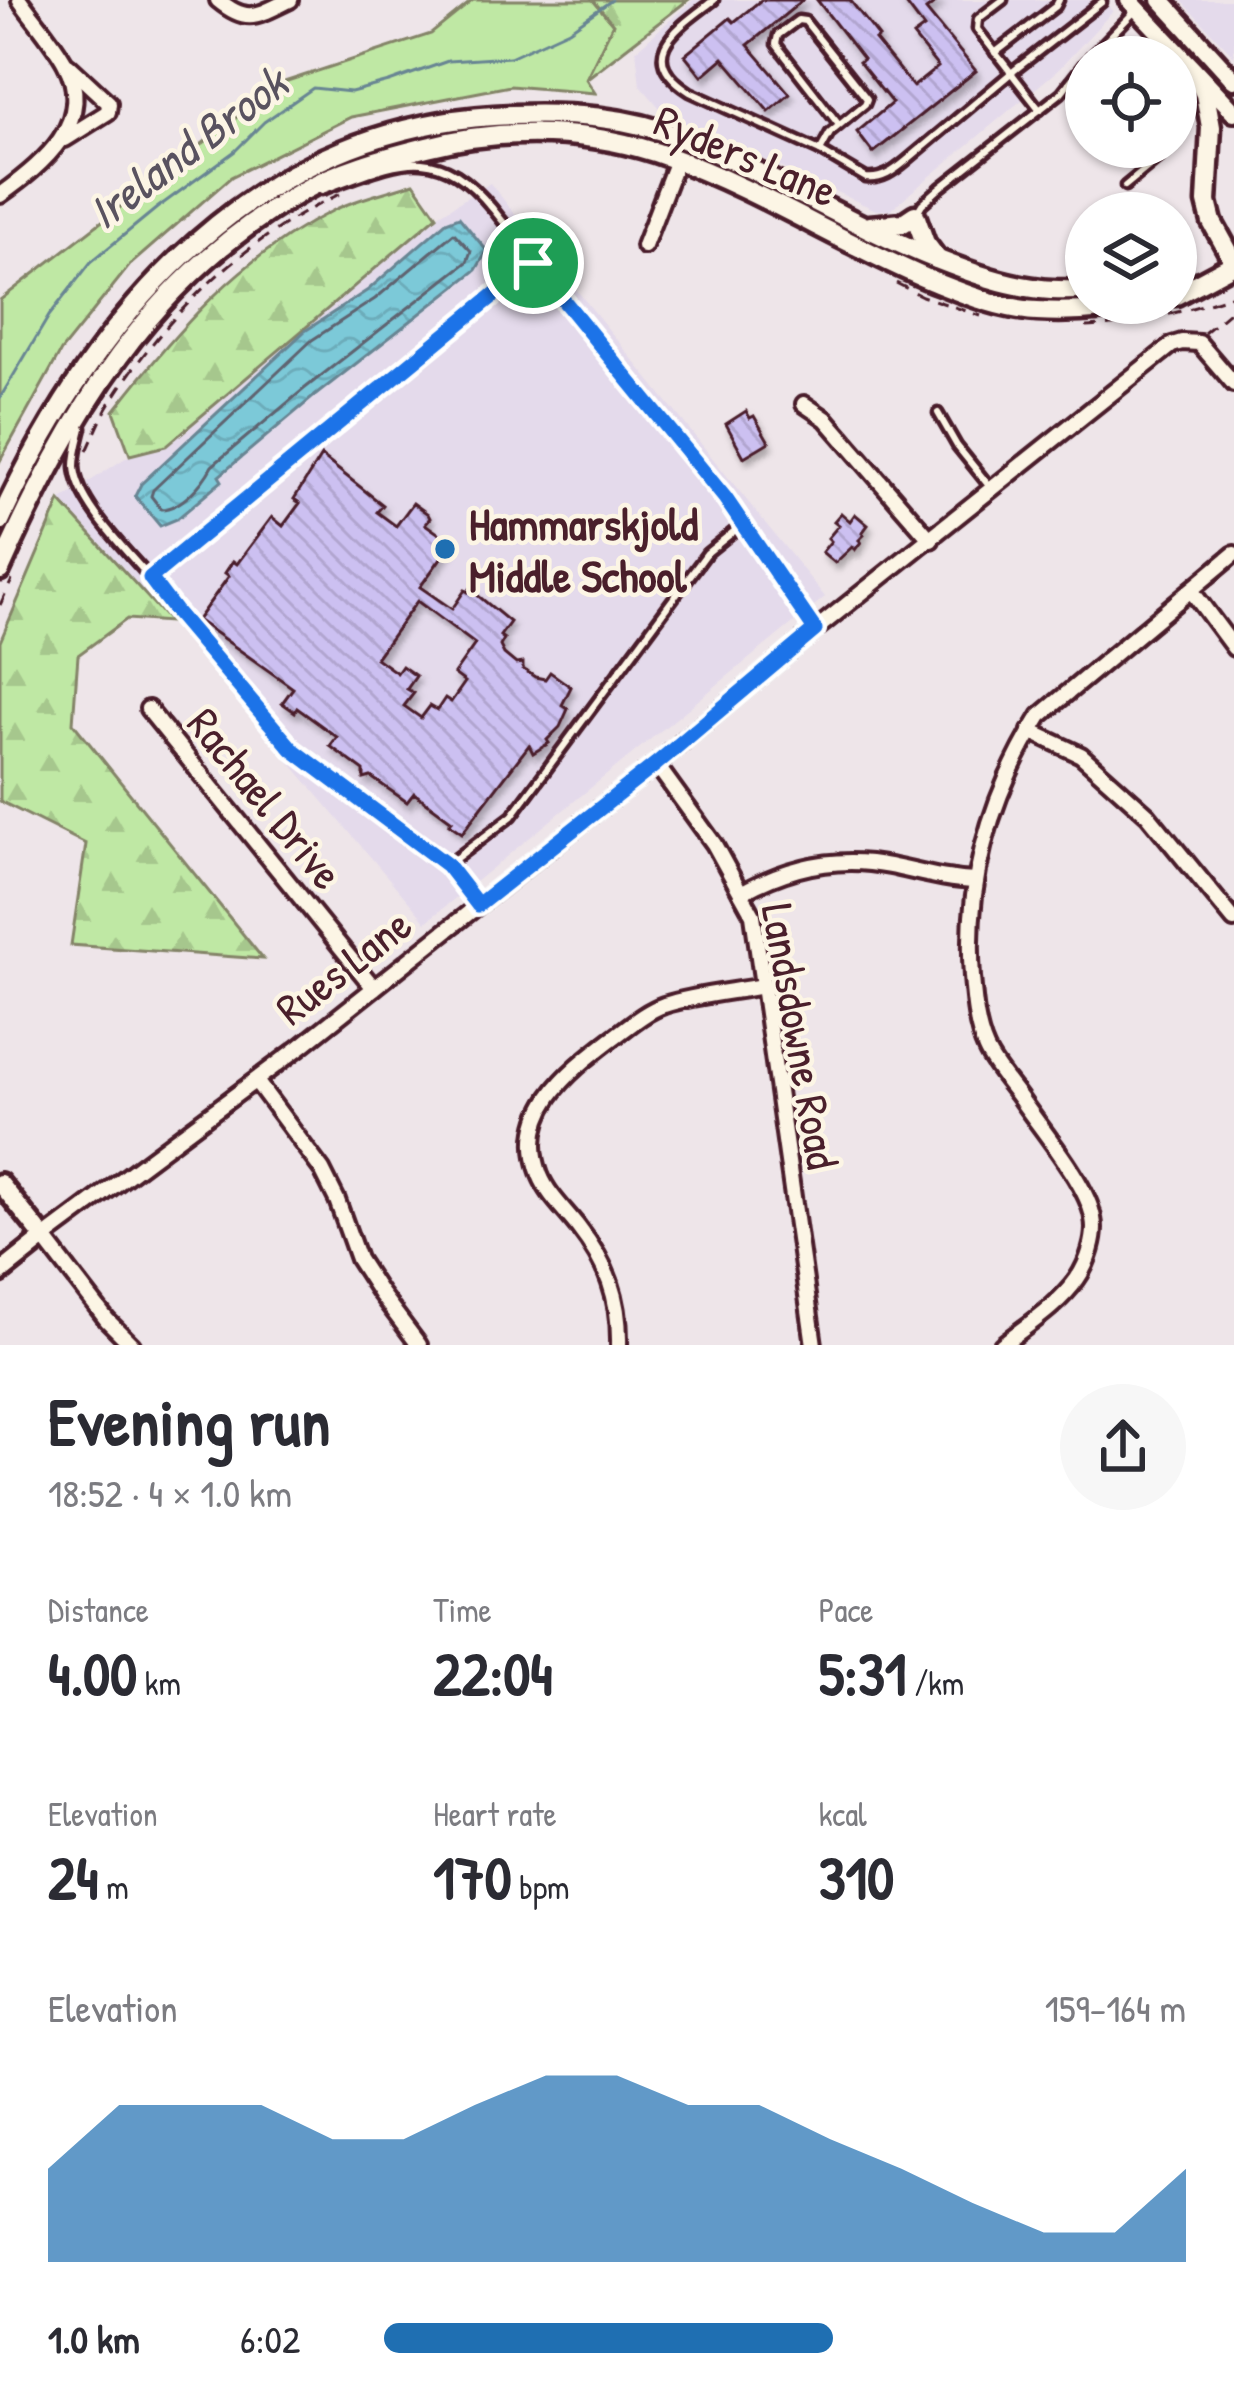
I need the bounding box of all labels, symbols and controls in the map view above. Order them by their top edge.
map controls [1065,36,1197,324]
button: locate [1065,36,1197,168]
water label: Ireland Brook [74,48,303,243]
street label: Ryders Lane [645,89,847,221]
button: layers [1065,192,1197,324]
pin [482,212,584,314]
icon: arrive [500,230,566,296]
place label: Hammarskjold Middle School [469,493,699,606]
marker: Hammarskjold Middle School [432,536,458,562]
street label: Rachael Drive [174,694,358,902]
street label: Rues Lane [262,894,424,1038]
street label: Landsdowne Road [748,899,854,1173]
text: Evening run [48,1376,330,1466]
button: share [1060,1384,1186,1510]
text: 18:52 · 4 × 1.0 km [48,1466,292,1519]
text: Distance [48,1588,149,1632]
text: Time [433,1588,492,1632]
text: Pace [819,1588,873,1632]
text: 4.00 [48,1632,137,1714]
text: 22:04 [433,1632,553,1714]
text: 5:31 [819,1632,907,1714]
text: km [137,1661,181,1705]
text: /km [907,1661,964,1705]
text: Elevation [48,1792,158,1836]
text: Heart rate [433,1792,557,1836]
text: kcal [819,1792,867,1836]
text: 24 [48,1836,99,1918]
text: 170 [433,1836,512,1918]
text: 310 [819,1836,894,1918]
text: m [99,1865,129,1909]
text: bpm [512,1865,569,1909]
text: Elevation [48,1981,178,2034]
text: 159–164 m [1045,1981,1186,2034]
text: 1.0 km [48,2312,140,2365]
text: 6:02 [240,2312,300,2365]

